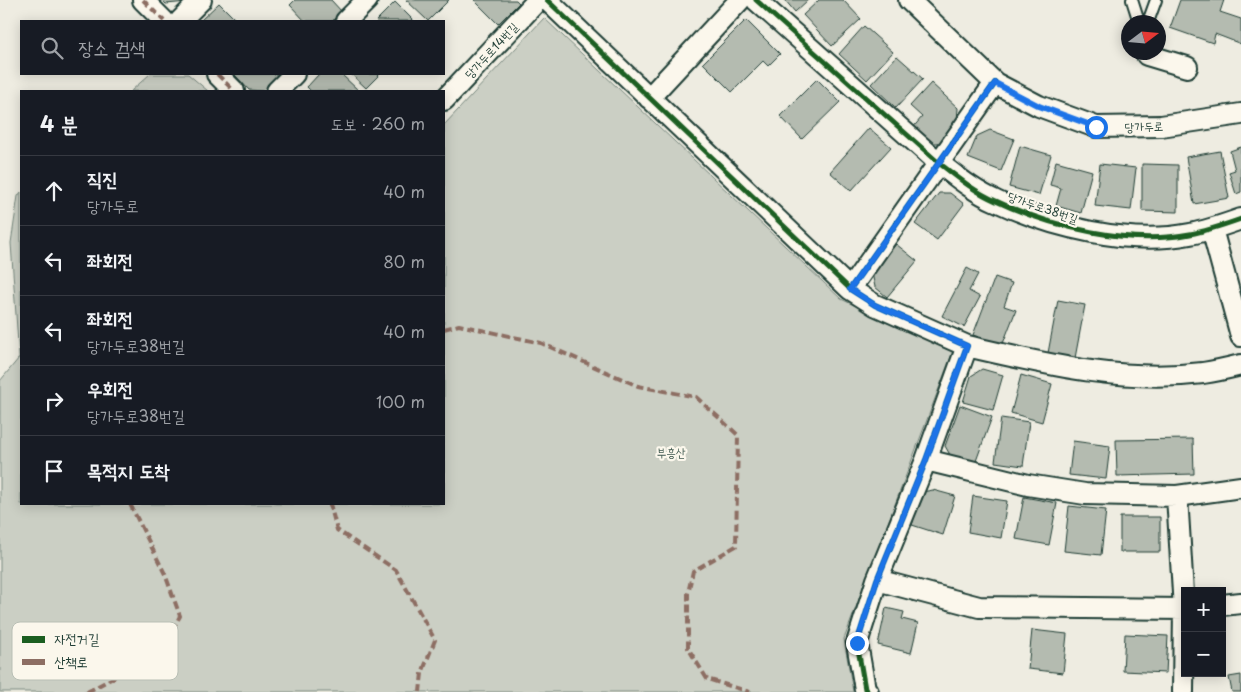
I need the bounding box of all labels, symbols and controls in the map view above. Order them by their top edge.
north arrow [1121,15,1166,60]
street label: 당가두로14번길 [460,18,522,82]
search box [20,20,445,75]
text: 장소 검색 [78,33,145,61]
icon: search [38,34,66,62]
text: 4 분 [40,107,78,139]
text: 도보 · 260 m [331,111,425,135]
route start [1085,116,1108,139]
street label: 당가두로 [1124,116,1164,136]
text: 직진 [87,164,118,192]
icon: ahead [40,177,68,205]
text: 40 m [383,179,425,203]
street label: 당가두로38번길 [1005,187,1081,228]
text: 당가두로 [87,193,139,217]
text: 좌회전 [87,246,133,274]
icon: left [40,247,68,275]
text: 80 m [383,249,425,273]
text: 좌회전 [87,304,133,332]
icon: left [40,317,68,345]
text: 40 m [383,319,425,343]
text: 당가두로38번길 [87,333,185,357]
text: 우회전 [87,374,133,402]
icon: right [40,387,68,415]
text: 100 m [376,389,425,413]
text: 당가두로38번길 [87,403,185,427]
park label: 부흥산 [657,443,686,461]
text: 목적지 도착 [87,456,170,484]
icon: arrive [40,457,68,485]
map controls [1181,587,1226,677]
button: + [1181,587,1226,632]
legend [12,622,178,680]
text: 자전거길 [54,628,100,649]
route end [846,632,869,655]
button: − [1181,632,1226,677]
text: 산책로 [54,651,88,672]

